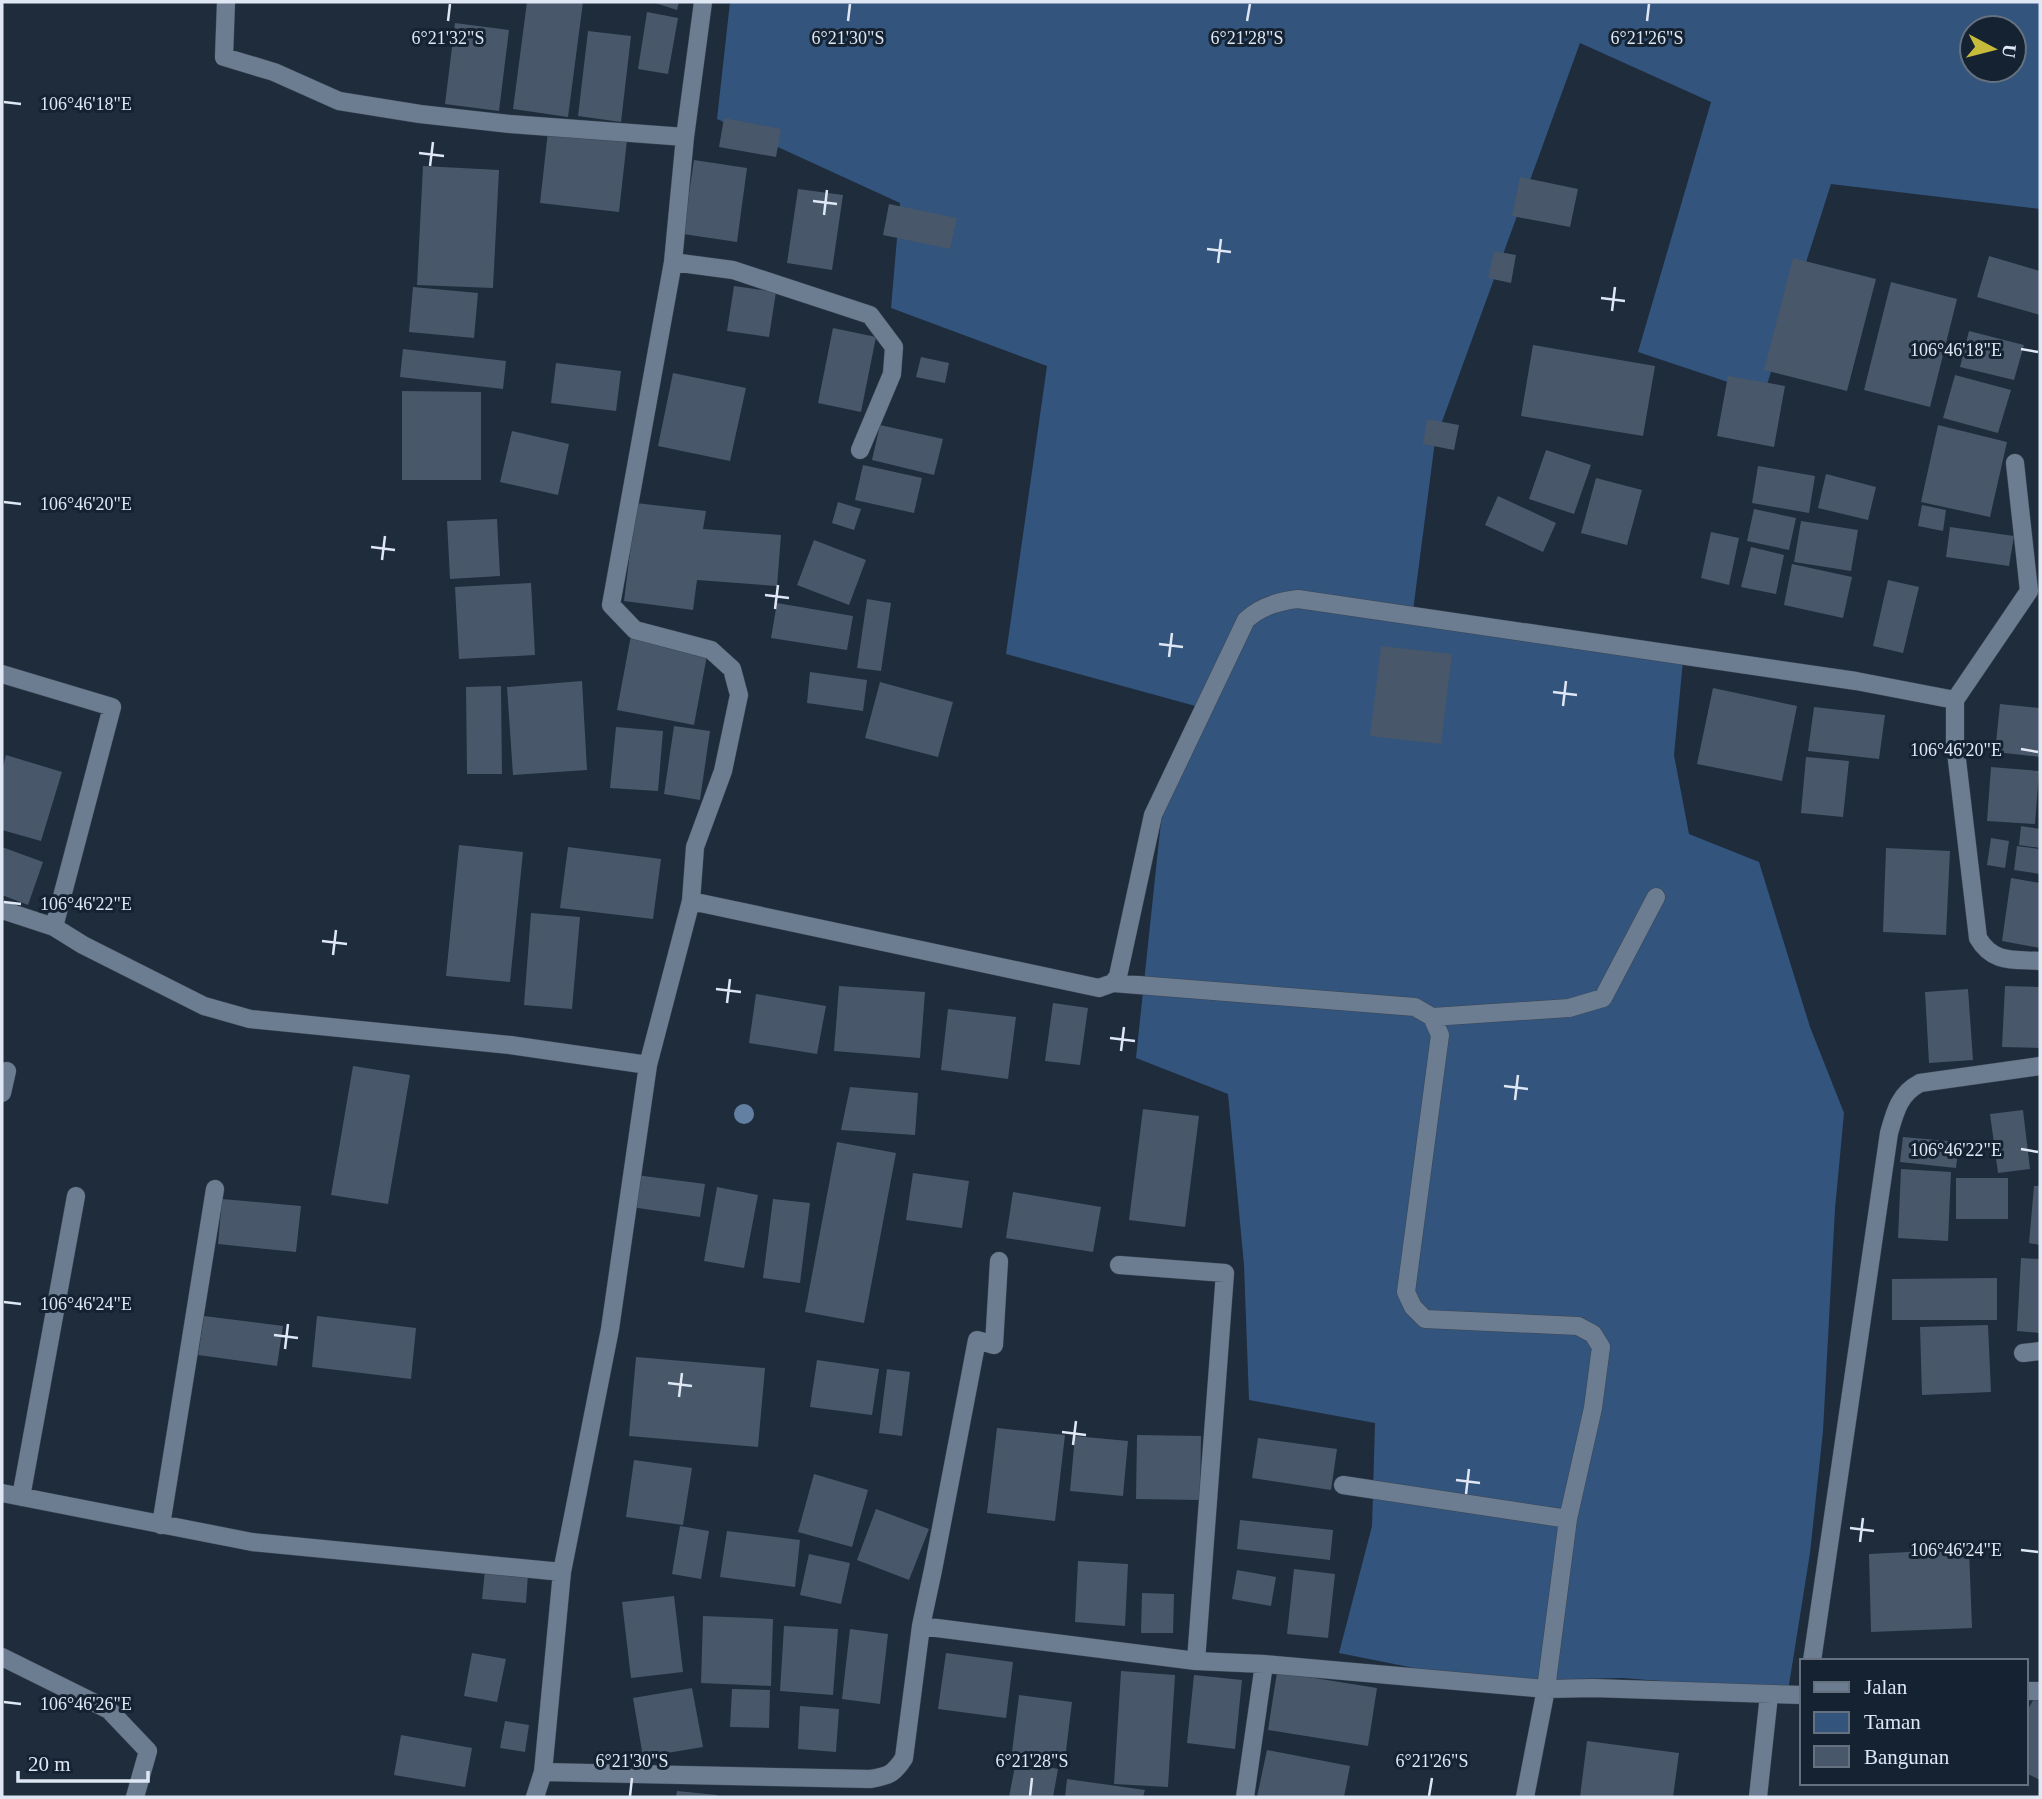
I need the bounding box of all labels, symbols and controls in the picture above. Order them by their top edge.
north arrow [1958,14,2028,84]
text: 6°21'32"S [412,28,484,48]
text: 6°21'30"S [812,28,884,48]
text: 6°21'28"S [1211,28,1283,48]
text: 6°21'26"S [1611,28,1683,48]
text: U [1998,43,2021,59]
text: 106°46'18"E [40,94,132,114]
text: 106°46'18"E [1910,340,2002,360]
text: 106°46'20"E [40,494,132,514]
text: 106°46'20"E [1910,740,2002,760]
text: 106°46'22"E [40,894,132,914]
text: 106°46'22"E [1910,1140,2002,1160]
text: 106°46'24"E [40,1294,132,1314]
text: 106°46'24"E [1910,1540,2002,1560]
legend [1800,1659,2028,1785]
text: Jalan [1864,1675,1908,1699]
text: 106°46'26"E [40,1694,132,1714]
text: Taman [1864,1710,1921,1734]
scale bar [18,1740,147,1784]
text: Bangunan [1864,1745,1950,1769]
text: 6°21'30"S [596,1751,668,1771]
text: 6°21'28"S [996,1751,1068,1771]
text: 6°21'26"S [1396,1751,1468,1771]
text: 20 m [28,1752,71,1776]

